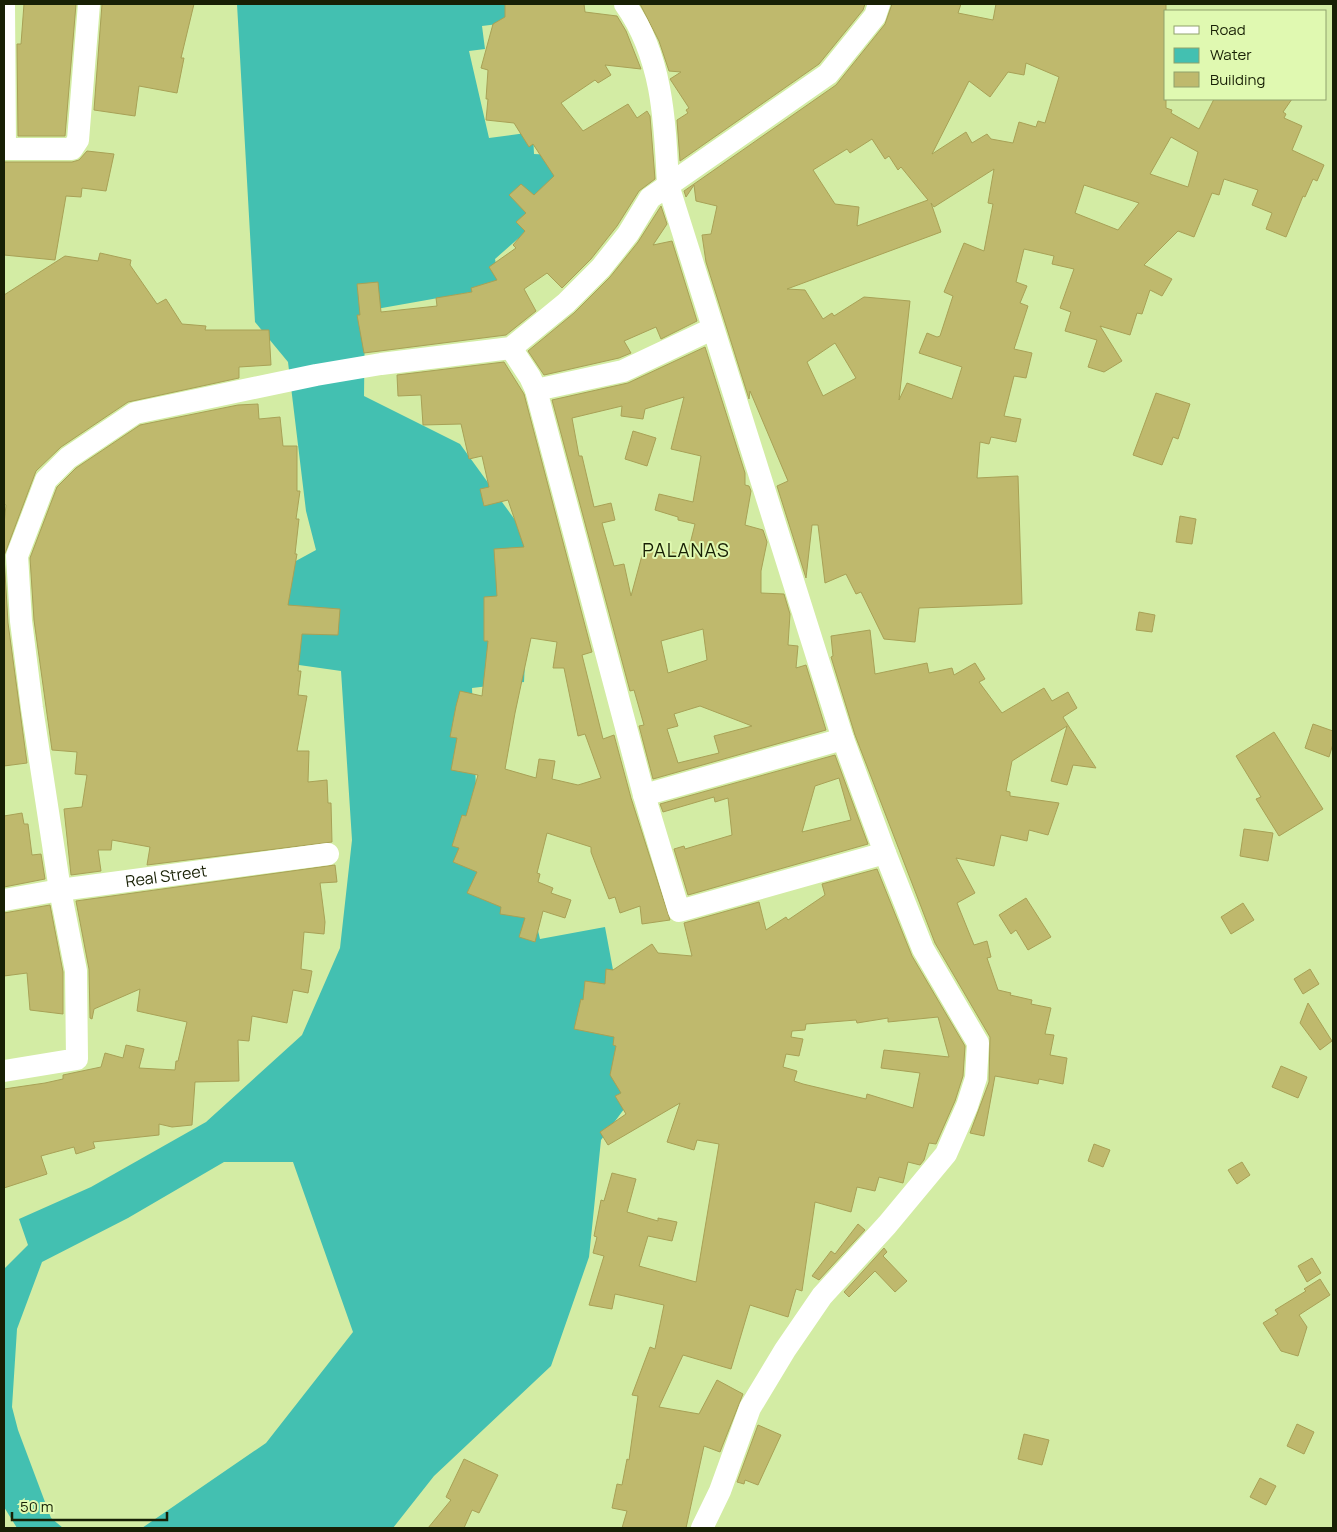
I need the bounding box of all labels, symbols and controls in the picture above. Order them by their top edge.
legend [1164,10,1327,100]
text: Road [1210,19,1246,40]
text: Water [1210,44,1252,65]
text: Building [1210,69,1265,90]
district label: PALANAS [642,537,730,563]
street label: Real Street [124,859,208,892]
scale bar [12,1490,168,1522]
text: 50 m [20,1496,54,1517]

